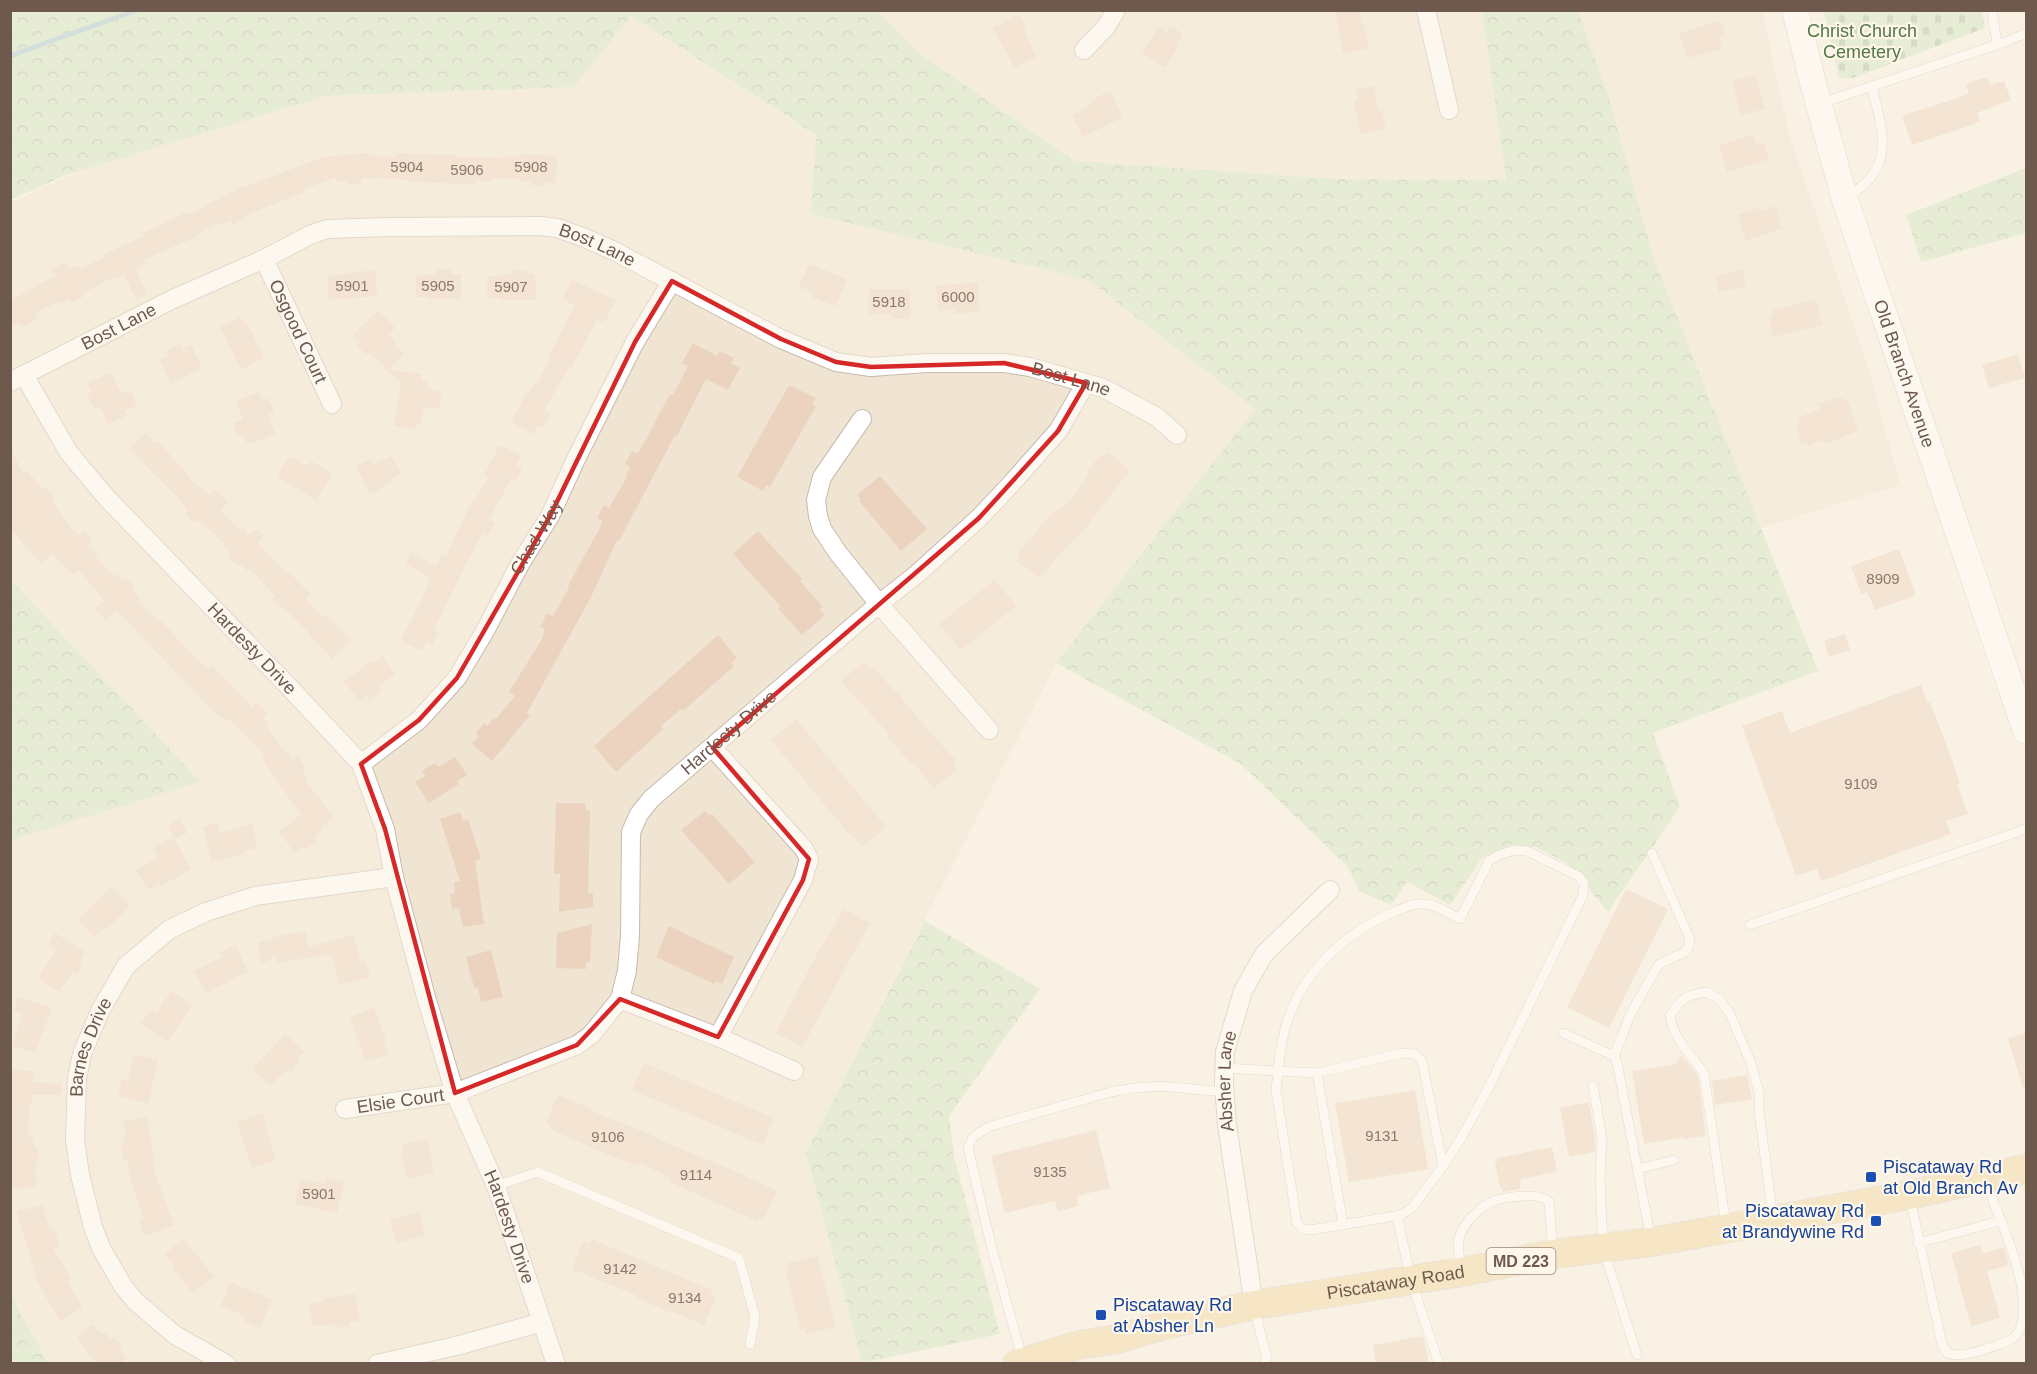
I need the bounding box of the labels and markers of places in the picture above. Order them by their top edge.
place label: Piscataway Rd at Old Branch Av [1883,1157,2018,1198]
marker: Piscataway Rd at Old Branch Av [1864,1170,1878,1184]
place label: Piscataway Rd at Brandywine Rd [1722,1201,1864,1242]
marker: Piscataway Rd at Brandywine Rd [1869,1214,1883,1228]
place label: Piscataway Rd at Absher Ln [1113,1295,1232,1336]
marker: Piscataway Rd at Absher Ln [1094,1308,1108,1322]

